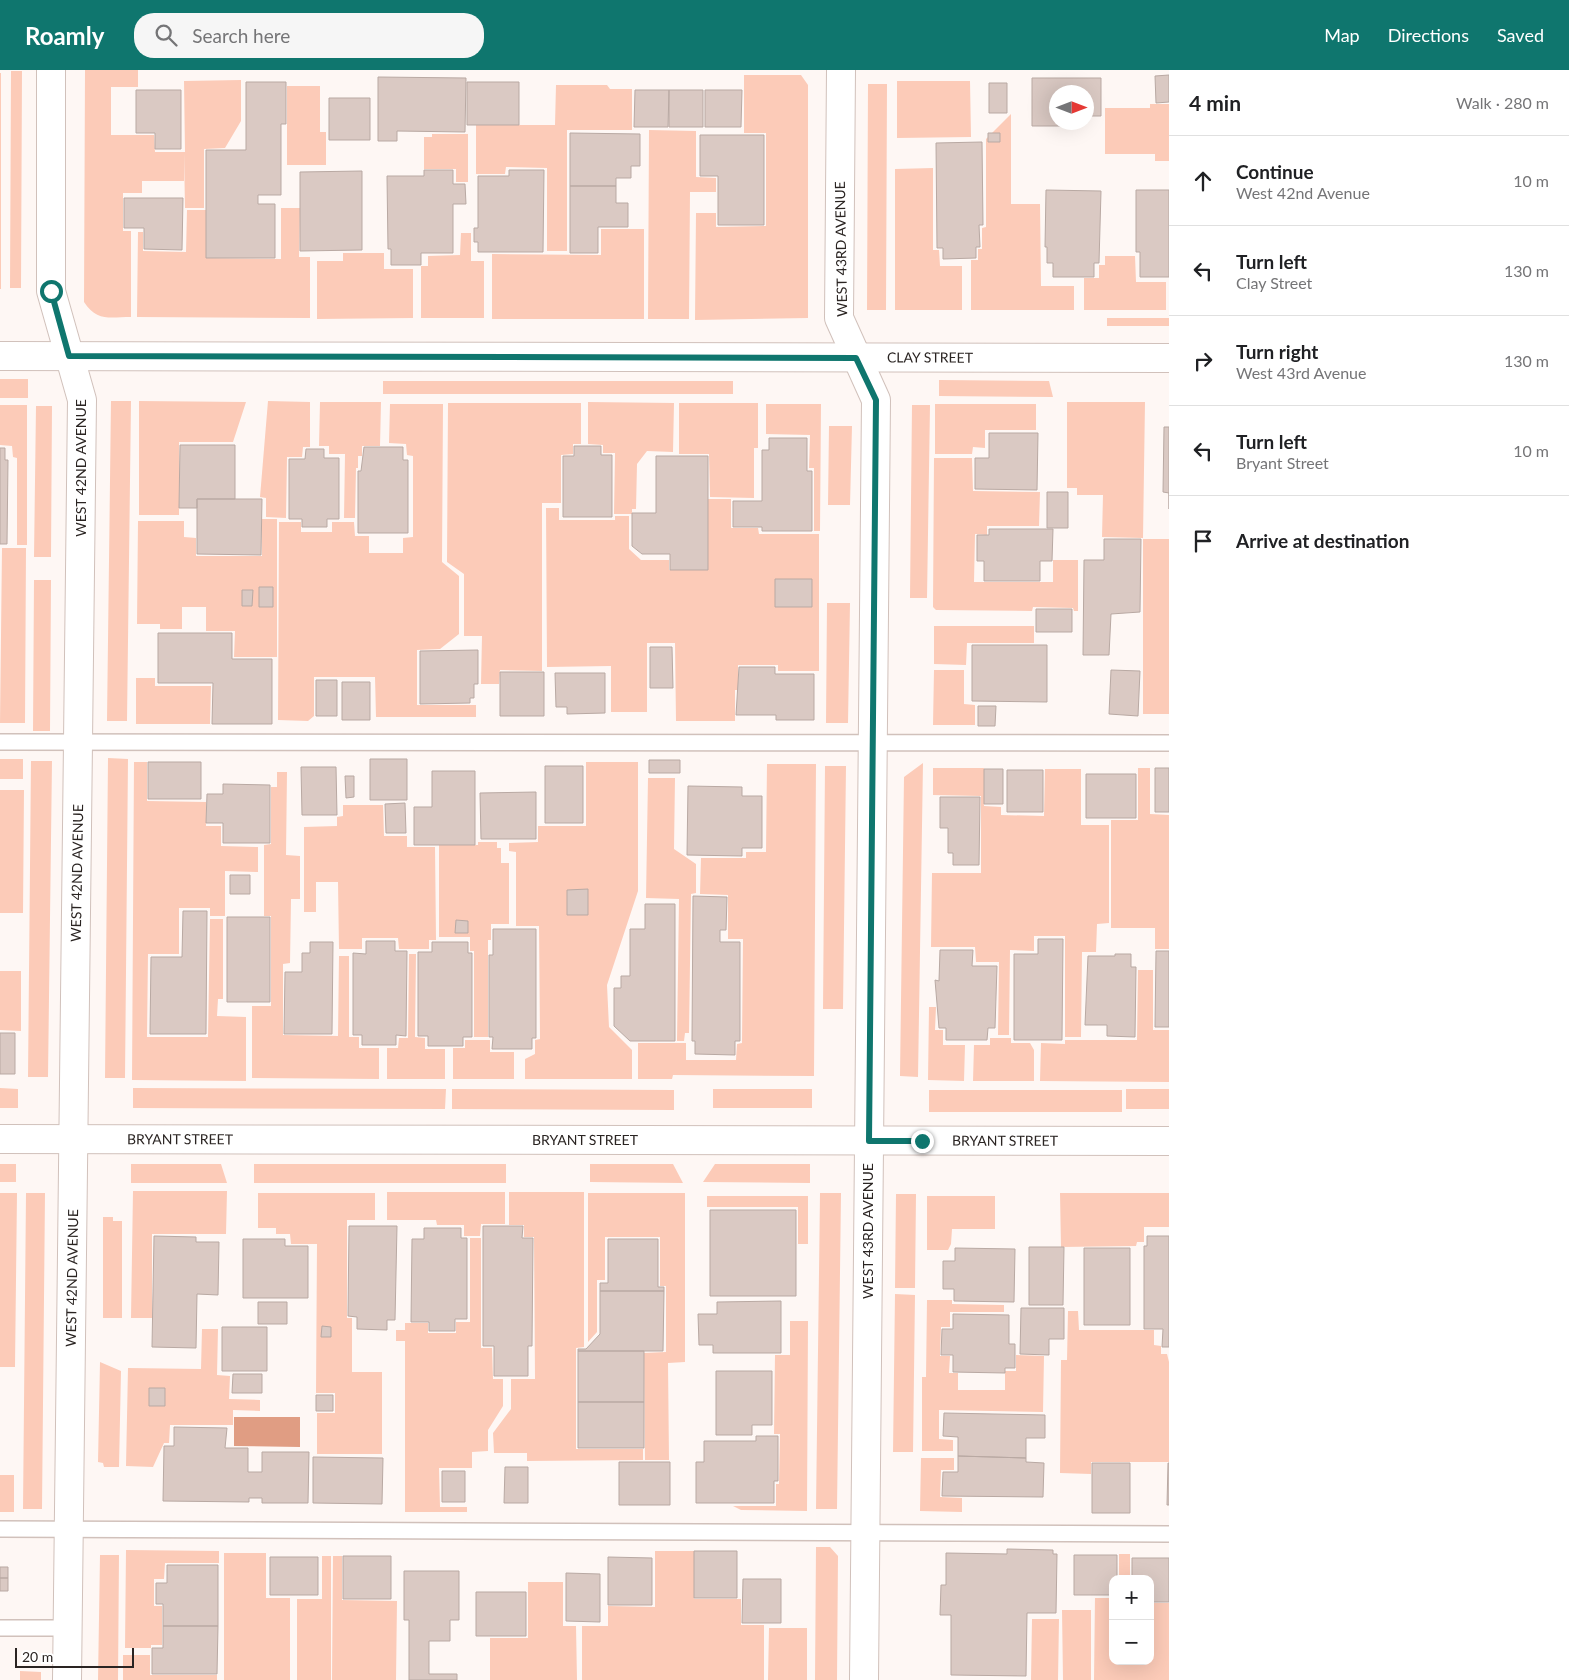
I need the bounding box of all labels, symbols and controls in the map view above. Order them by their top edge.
search box [134,13,484,58]
text: Roamly [25,21,104,50]
icon: search [152,21,180,49]
text: Search here [192,24,290,47]
text: Map [1324,24,1360,46]
text: Directions [1388,24,1469,46]
text: Saved [1497,24,1544,46]
north arrow [1049,85,1094,130]
text: 4 min [1189,90,1241,115]
text: Walk · 280 m [1456,93,1549,112]
text: Continue [1236,160,1314,183]
icon: ahead [1189,167,1217,195]
text: 10 m [1513,171,1549,190]
street label: WEST 43RD AVENUE [831,181,850,317]
text: West 42nd Avenue [1236,183,1370,202]
text: Turn left [1236,250,1307,273]
icon: left [1189,257,1217,285]
text: 130 m [1504,261,1549,280]
text: Clay Street [1236,273,1312,292]
route start [40,280,63,303]
text: Turn right [1236,340,1318,363]
icon: right [1189,347,1217,375]
street label: CLAY STREET [887,349,974,366]
text: 130 m [1504,351,1549,370]
text: West 43rd Avenue [1236,363,1366,382]
street label: WEST 42ND AVENUE [72,399,89,537]
text: Turn left [1236,430,1307,453]
icon: left [1189,437,1217,465]
text: 10 m [1513,441,1549,460]
text: Bryant Street [1236,453,1329,472]
icon: arrive [1189,527,1217,555]
text: Arrive at destination [1236,529,1409,552]
street label: WEST 42ND AVENUE [67,804,86,942]
street label: BRYANT STREET [127,1130,234,1147]
route end [911,1130,934,1153]
street label: BRYANT STREET [532,1131,639,1148]
street label: BRYANT STREET [952,1132,1059,1149]
street label: WEST 43RD AVENUE [859,1163,876,1299]
street label: WEST 42ND AVENUE [62,1209,81,1347]
map controls [1109,1575,1154,1665]
button: + [1109,1575,1154,1620]
button: − [1109,1620,1154,1665]
scale bar [15,1645,134,1668]
text: 20 m [22,1648,53,1665]

